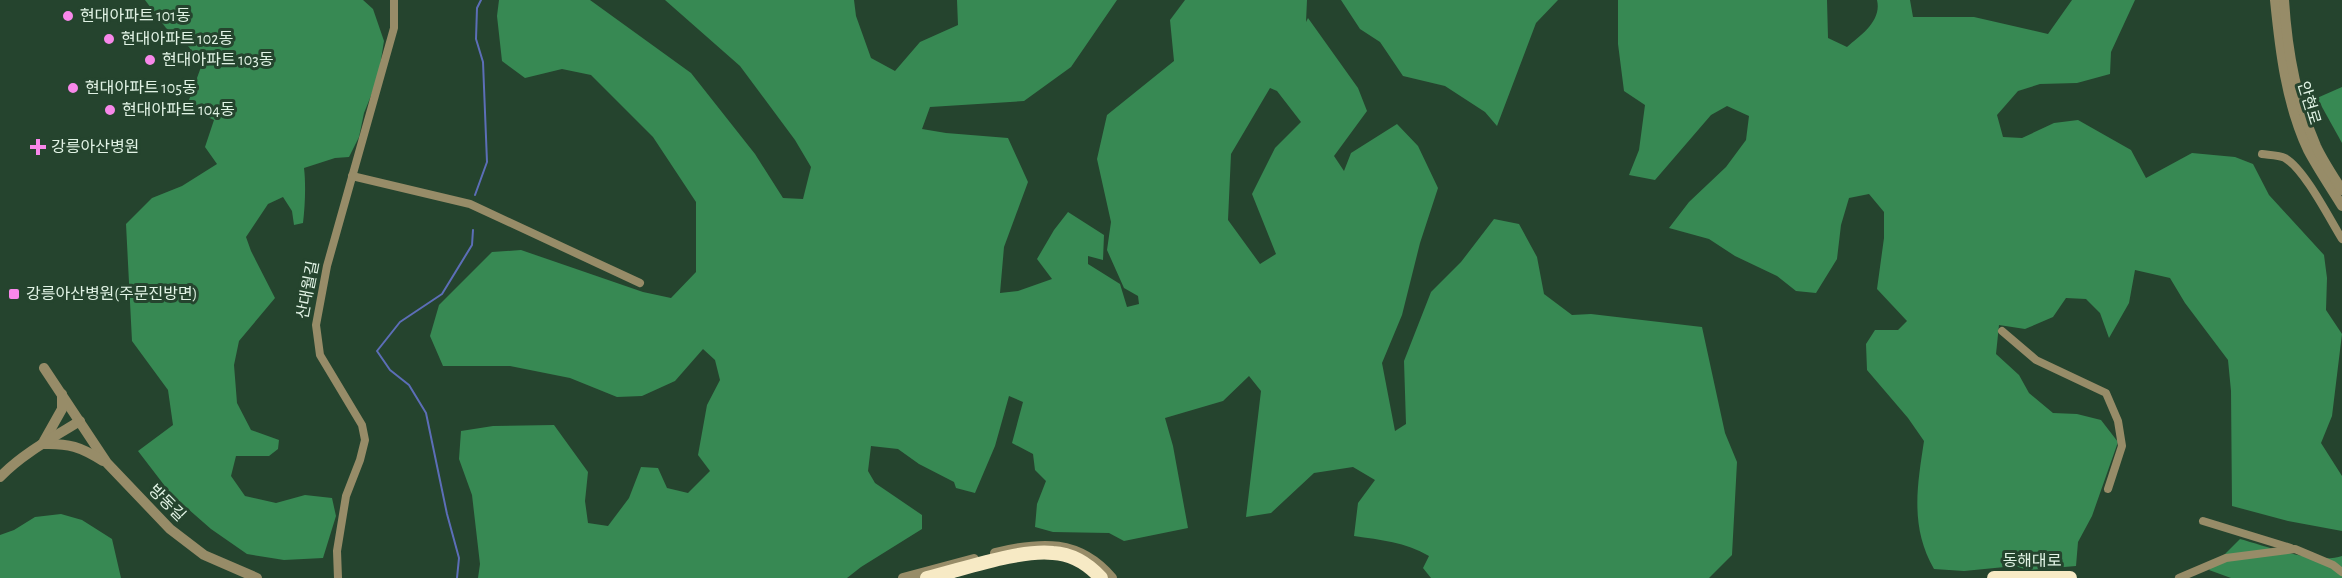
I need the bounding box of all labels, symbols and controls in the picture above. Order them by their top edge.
place label: 현대아파트 101동 [80,7,191,24]
marker: 현대아파트 101동 [61,9,75,23]
place label: 현대아파트 102동 [121,30,233,47]
marker: 현대아파트 102동 [102,32,116,46]
place label: 현대아파트 103동 [162,51,274,68]
marker: 현대아파트 103동 [143,53,157,67]
place label: 현대아파트 105동 [85,79,197,96]
street label: 안현로 [2295,79,2324,127]
marker: 현대아파트 105동 [66,81,80,95]
place label: 현대아파트 104동 [122,101,235,118]
marker: 현대아파트 104동 [103,103,117,117]
marker: 강릉아산병원 [29,138,47,156]
place label: 강릉아산병원 [51,139,139,155]
street label: 산대월길 [295,260,321,320]
place label: 강릉아산병원(주문진방면) [26,286,197,302]
marker: 강릉아산병원(주문진방면) [7,287,21,301]
street label: 방동길 [146,482,188,524]
street label: 동해대로 [2003,553,2062,569]

